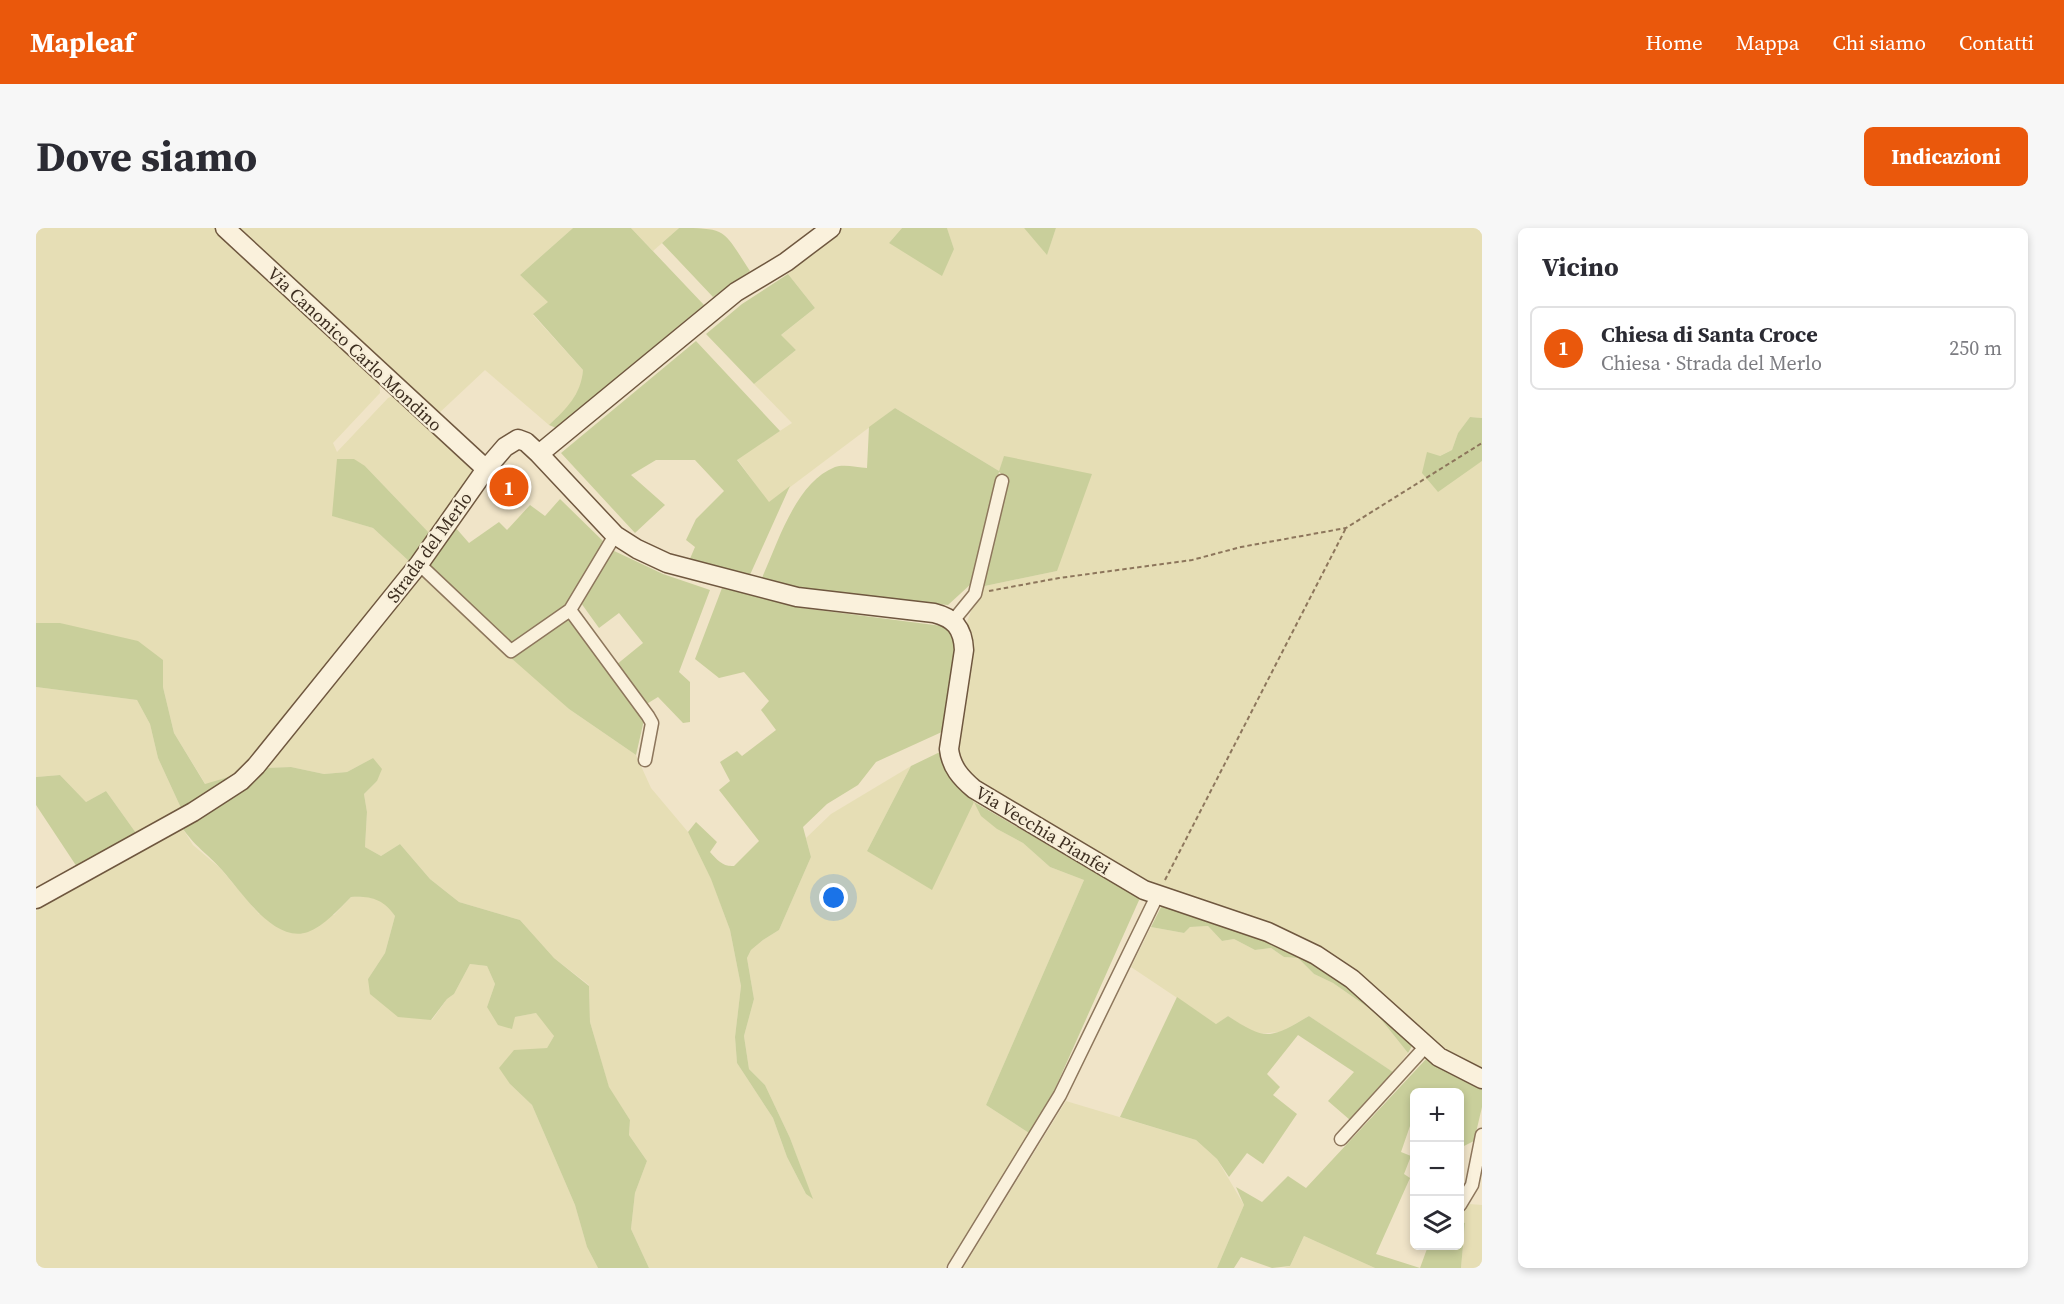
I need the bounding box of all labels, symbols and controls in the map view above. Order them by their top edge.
text: Mapleaf [30,23,134,61]
text: Home [1645,28,1703,57]
text: Mappa [1736,28,1800,57]
text: Chi siamo [1833,28,1926,57]
text: Contatti [1959,28,2034,57]
text: Dove siamo [36,127,257,185]
button: Indicazioni [1864,127,2028,186]
text: Vicino [1542,249,1619,285]
street label: Via Canonico Carlo Mondino [262,261,448,437]
text: Chiesa di Santa Croce [1601,319,1818,349]
text: 1 [1558,334,1569,362]
text: 250 m [1949,334,2002,362]
text: Chiesa · Strada del Merlo [1601,349,1822,377]
pin: 1 [490,464,528,510]
street label: Strada del Merlo [380,486,478,607]
street label: Via Vecchia Pianfei [971,780,1115,880]
your location [819,883,848,912]
map controls [1410,1088,1464,1250]
button: + [1410,1088,1464,1142]
button: − [1410,1142,1464,1196]
button: layers [1410,1196,1464,1250]

